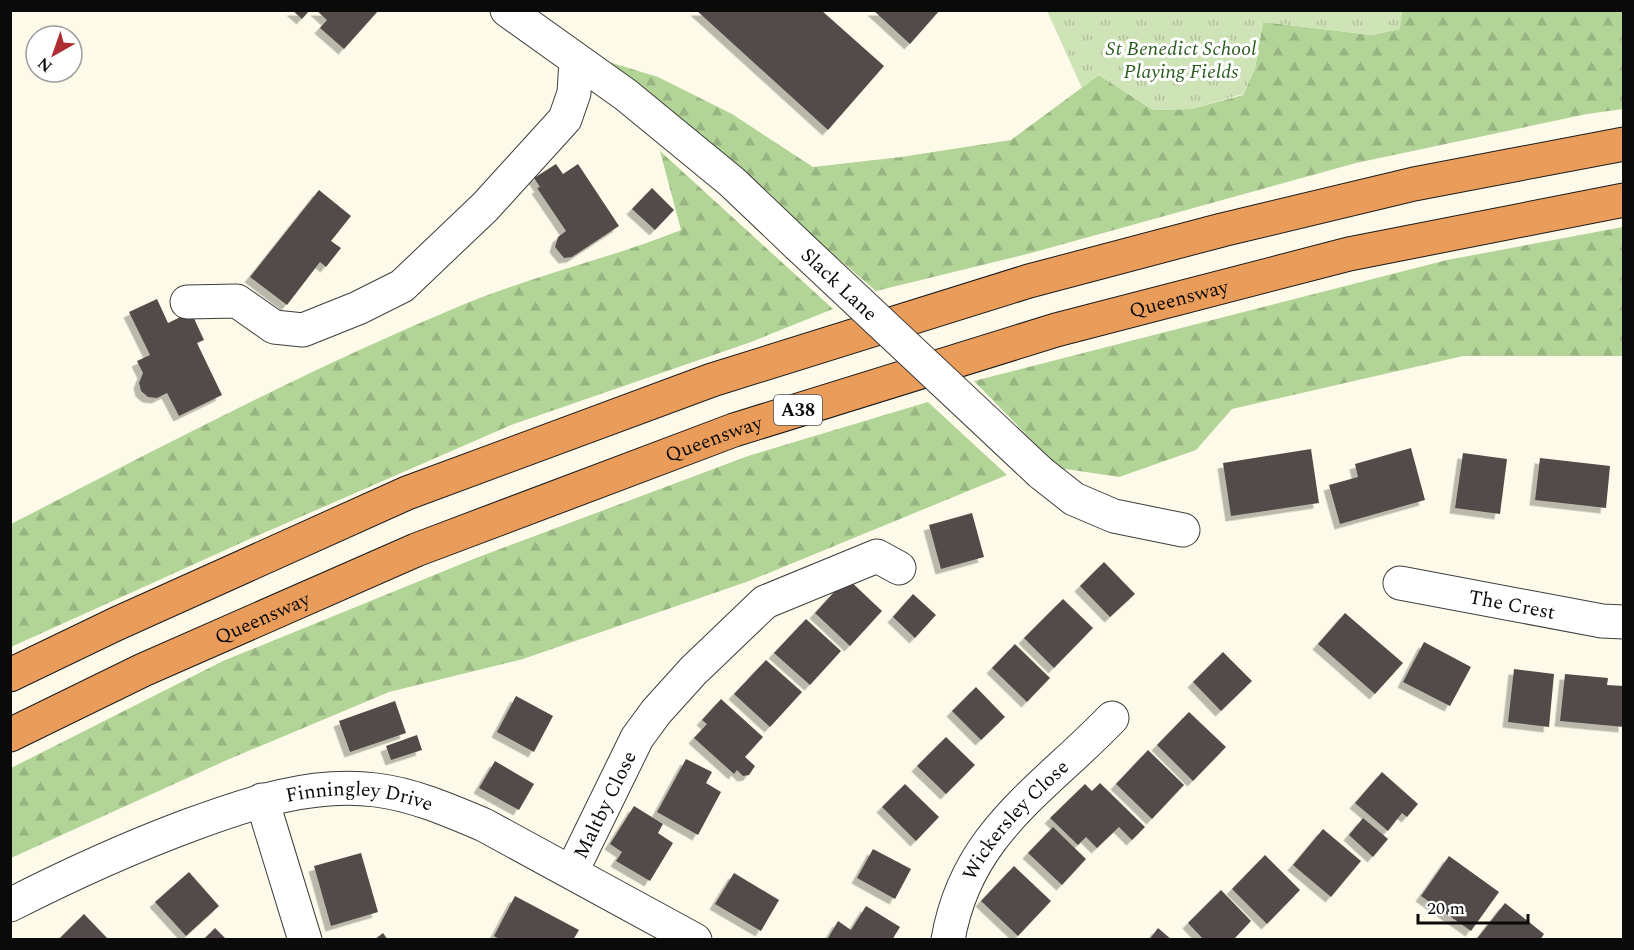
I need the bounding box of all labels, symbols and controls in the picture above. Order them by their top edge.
north arrow [24,24,84,84]
park label: St Benedict School Playing Fields [1106,34,1256,87]
text: N [32,51,58,78]
street label: Slack Lane [794,241,884,328]
street label: Queensway [1126,272,1233,326]
road number: A38 [774,395,822,425]
street label: Queensway [661,408,767,471]
street label: The Crest [1466,582,1558,628]
street label: Queensway [210,584,316,653]
street label: Maltby Close [566,746,645,864]
street label: Wickersley Close [955,753,1076,886]
street label: Finningley Drive [283,774,437,819]
scale bar [1418,887,1528,925]
text: 20 m [1427,895,1465,922]

